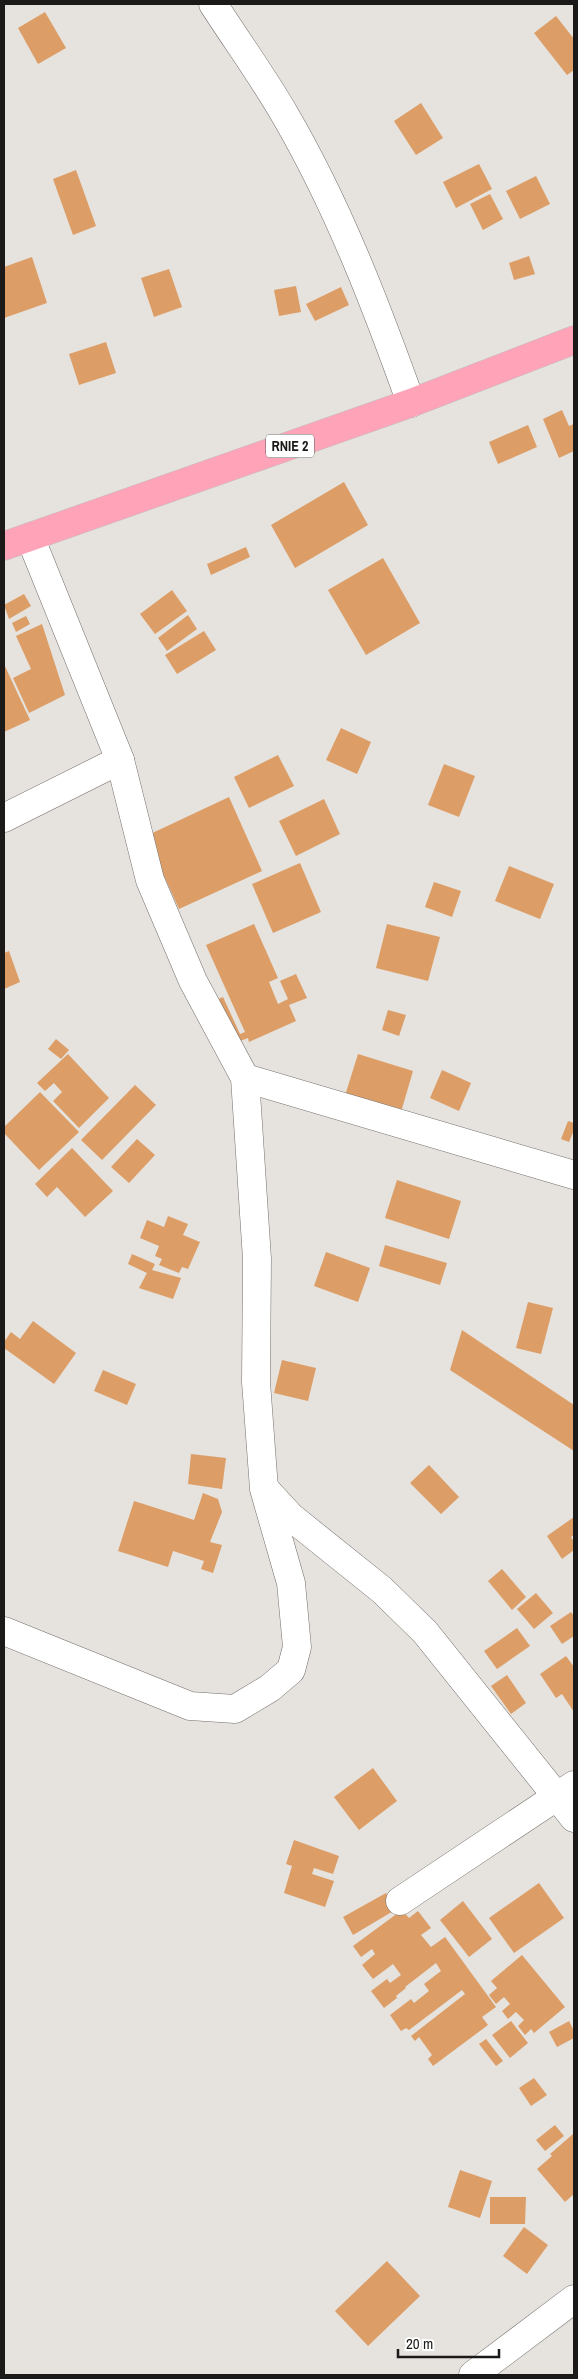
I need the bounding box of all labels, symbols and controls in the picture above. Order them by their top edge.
road number: RNIE 2 [266,434,314,458]
scale bar [398,2326,499,2358]
text: 20 m [406,2333,433,2354]

